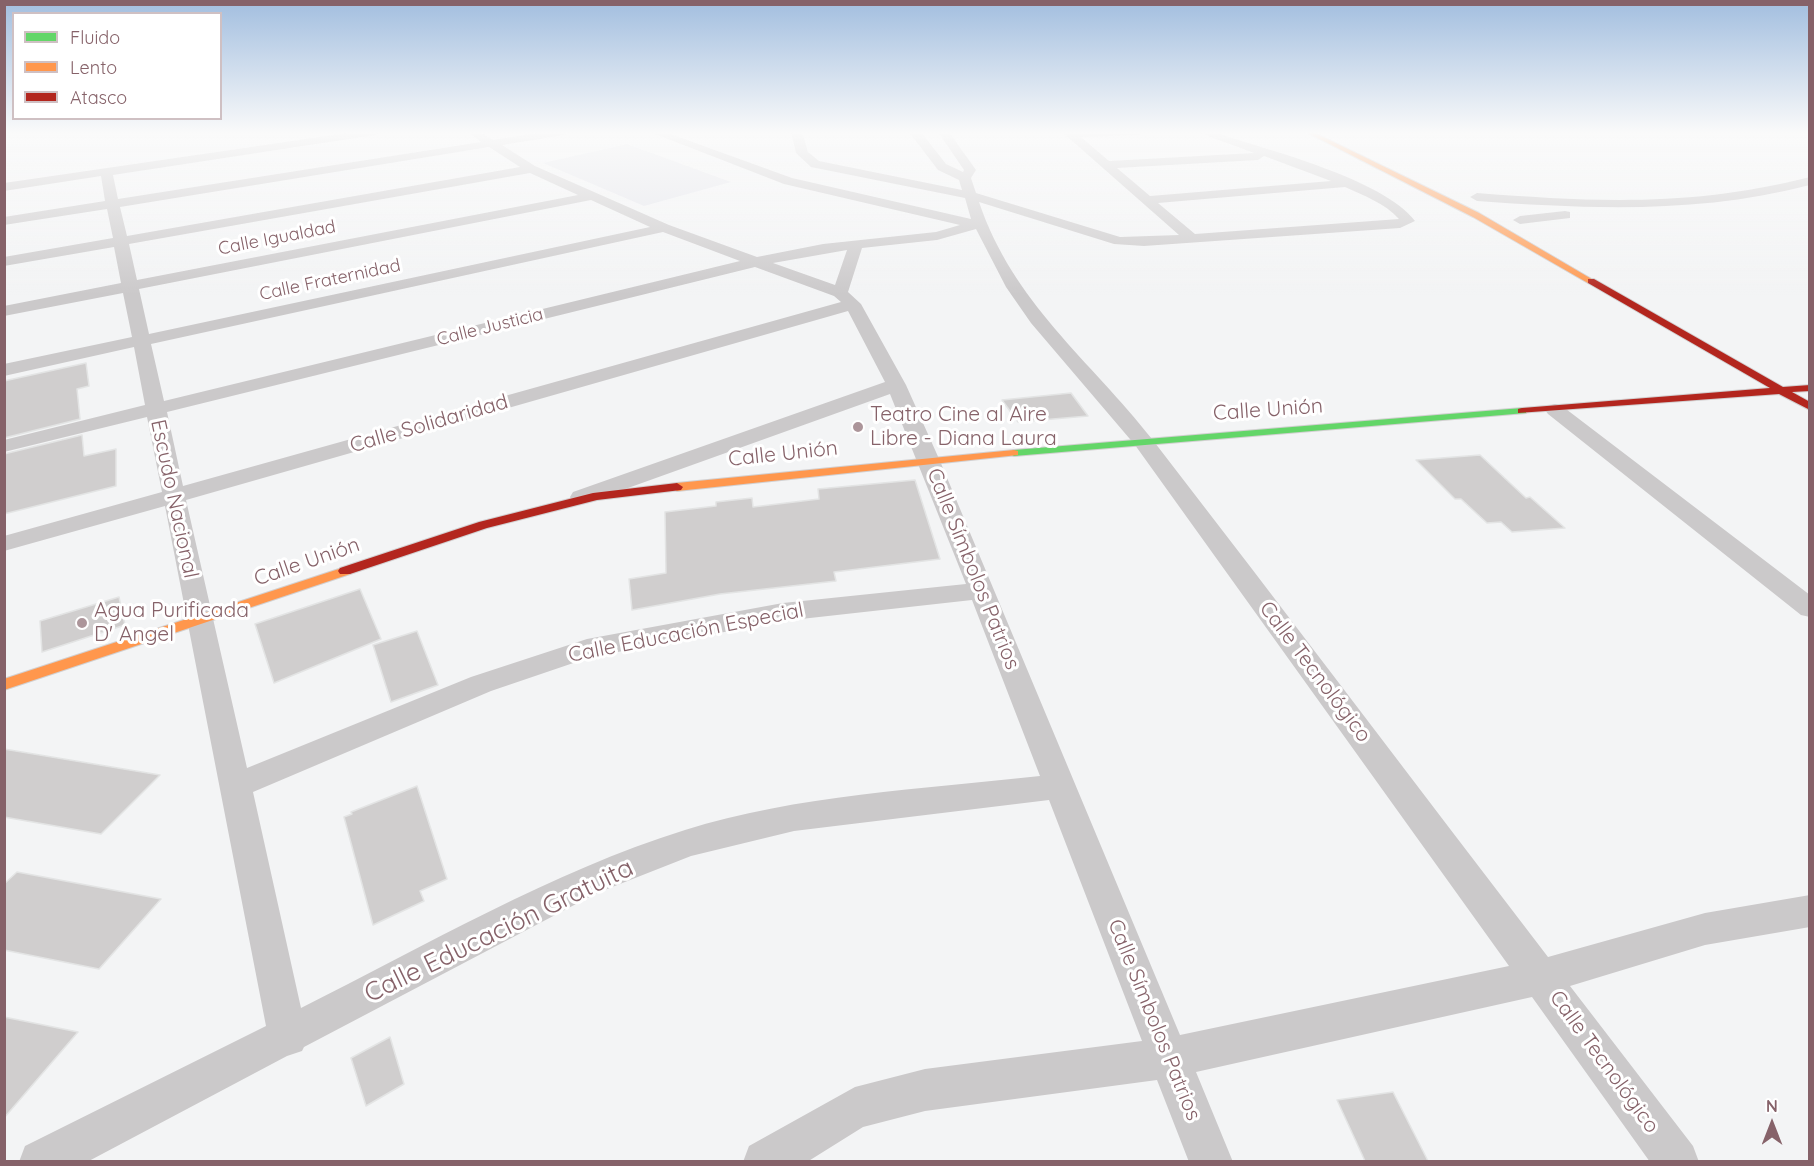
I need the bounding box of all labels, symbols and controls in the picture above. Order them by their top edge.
legend [12,12,222,120]
text: Fluido [70,26,120,49]
text: Lento [70,56,117,79]
text: Atasco [70,86,127,109]
street label: Calle Igualdad [216,216,338,260]
street label: Calle Fraternidad [258,255,402,305]
street label: Calle Justicia [435,303,545,351]
street label: Calle Solidaridad [347,389,511,459]
street label: Calle Unión [1212,394,1324,426]
place label: Teatro Cine al Aire Libre - Diana Laura [870,402,1057,452]
street label: Escudo Nacional [145,417,203,581]
marker: Teatro Cine al Aire Libre - Diana Laura [851,420,865,434]
street label: Calle Unión [727,436,839,472]
street label: Calle Símbolos Patrios [921,465,1025,673]
street label: Calle Unión [251,532,363,592]
street label: Calle Tecnológico [1254,597,1376,747]
place label: Agua Purificada D' Angel [94,598,249,648]
street label: Calle Educación Especial [566,598,806,668]
marker: Agua Purificada D' Angel [75,616,89,630]
street label: Calle Educación Gratuita [360,852,638,1010]
street label: Calle Símbolos Patrios [1102,916,1206,1124]
street label: Calle Tecnológico [1544,986,1664,1138]
north arrow [1742,1094,1802,1154]
text: N [1766,1096,1778,1116]

